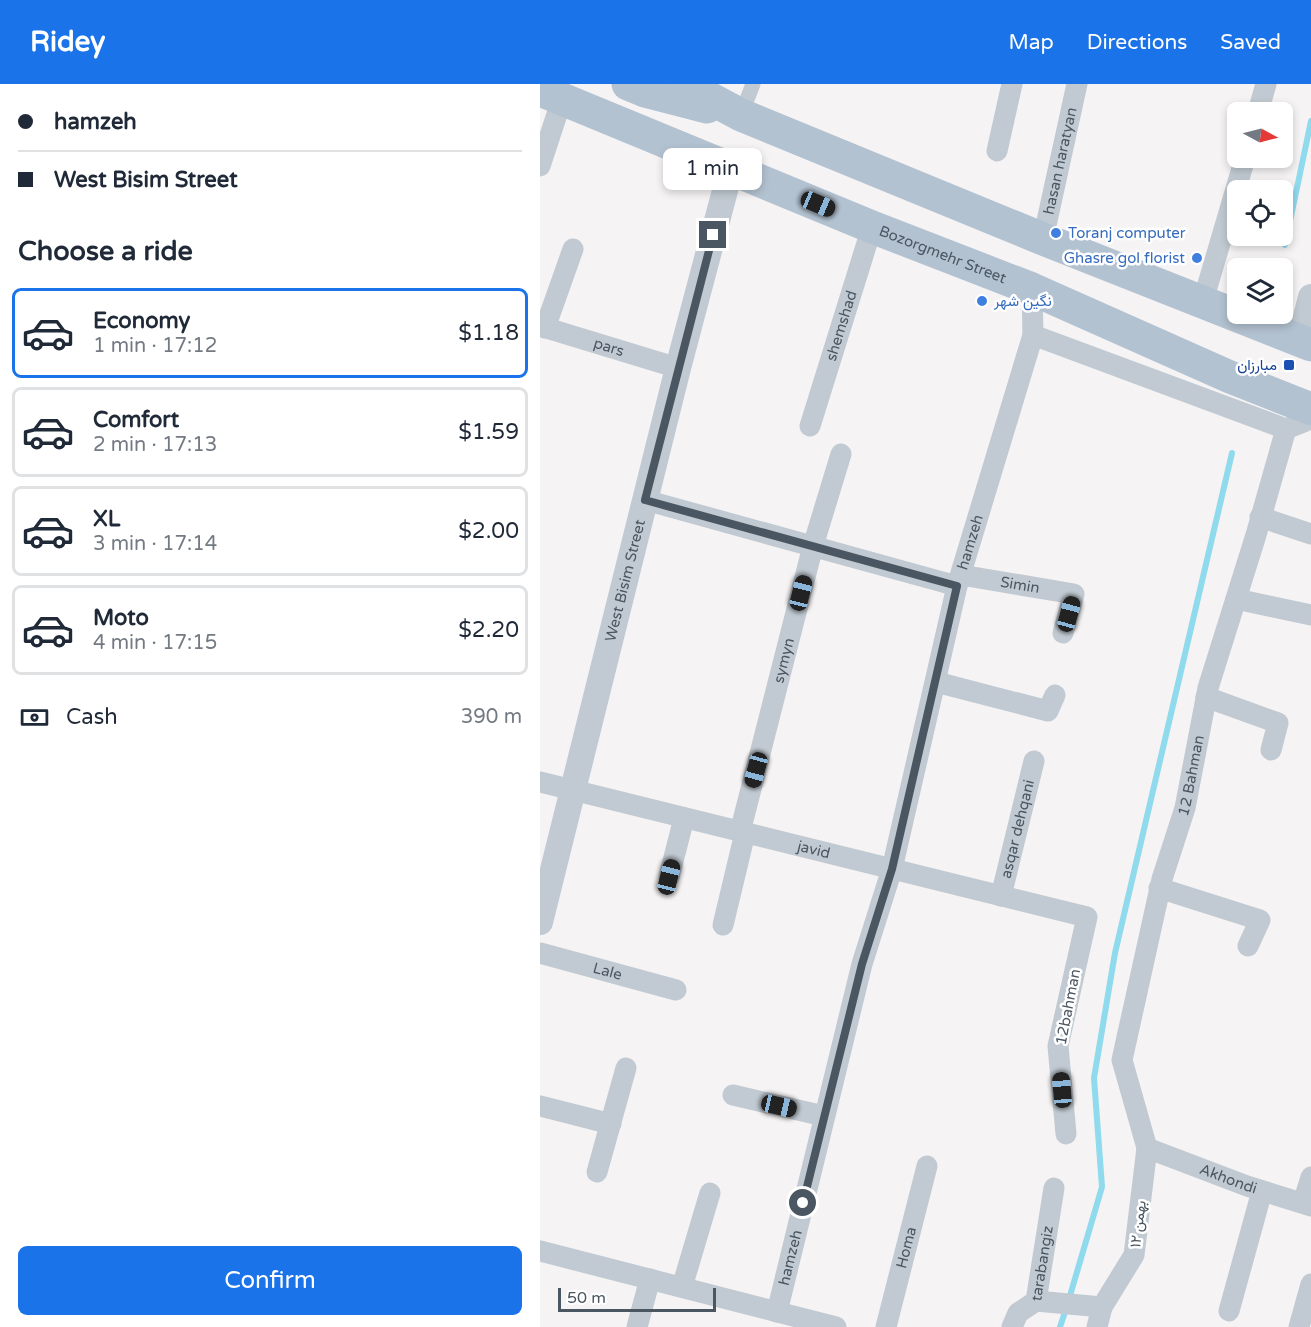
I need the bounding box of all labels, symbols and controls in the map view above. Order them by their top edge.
text: Ridey [30,25,105,59]
text: Map [1008,30,1054,55]
text: Directions [1087,30,1187,55]
text: Saved [1220,30,1281,55]
north arrow [1227,102,1293,168]
map controls [1227,102,1293,324]
street label: hasan haratyan [1040,106,1081,216]
text: hamzeh [54,109,137,135]
callout: 1 min [664,148,762,190]
text: 1 min [686,157,739,181]
text: West Bisim Street [54,167,238,193]
button: locate [1227,180,1293,246]
car [798,189,838,219]
route end [699,221,726,248]
street label: Bozorgmehr Street [876,222,1009,287]
place label: Toranj computer [1068,224,1186,242]
marker: Toranj computer [1049,226,1063,240]
text: Choose a ride [18,235,193,268]
place label: Ghasre gol florist [1064,249,1185,267]
marker: Ghasre gol florist [1190,251,1204,265]
button: layers [1227,258,1293,324]
street label: shemshad [822,288,861,363]
place label: نگین شهر [993,292,1052,311]
marker: نگین شهر [975,294,989,308]
icon: car [21,306,75,360]
text: Economy [93,308,190,334]
text: $1.18 [458,320,519,346]
text: 1 min · 17:12 [93,334,217,358]
street label: pars [591,334,626,360]
place label: مبارزان [1237,356,1277,374]
marker: مبارزان [1282,358,1296,372]
icon: car [21,405,75,459]
text: Comfort [93,407,179,433]
text: $1.59 [458,419,519,445]
text: 2 min · 17:13 [93,433,217,457]
icon: car [21,504,75,558]
text: XL [93,506,120,532]
street label: hamzeh [953,513,987,572]
street label: West Bisim Street [601,517,649,643]
text: $2.00 [458,518,519,544]
text: 3 min · 17:14 [93,532,217,556]
car [788,573,814,613]
street label: Simin [999,573,1041,597]
car [1056,594,1082,634]
icon: car [21,603,75,657]
text: Moto [93,605,149,631]
text: $2.20 [458,617,519,643]
text: 4 min · 17:15 [93,631,217,655]
street label: symyn [769,636,798,685]
icon: cash [18,701,51,734]
text: Cash [66,704,118,730]
text: 390 m [461,705,522,729]
street label: 12 Bahman [1174,734,1208,818]
car [743,750,769,790]
street label: asqar dehqani [997,778,1038,880]
street label: javid [795,837,832,862]
car [656,857,682,897]
street label: Lale [591,959,624,984]
street label: 12bahman [1052,967,1084,1047]
car [1051,1071,1073,1109]
car [759,1093,799,1119]
street label: Akhondi [1197,1160,1259,1198]
route start [789,1189,816,1216]
street label: ۱۲ بهمن [1126,1199,1151,1249]
street label: tarabangiz [1027,1224,1057,1302]
street label: Homa [892,1225,920,1270]
street label: hamzeh [775,1228,806,1287]
button: Confirm [18,1246,522,1315]
scale bar [558,1285,716,1312]
text: 50 m [567,1288,606,1308]

